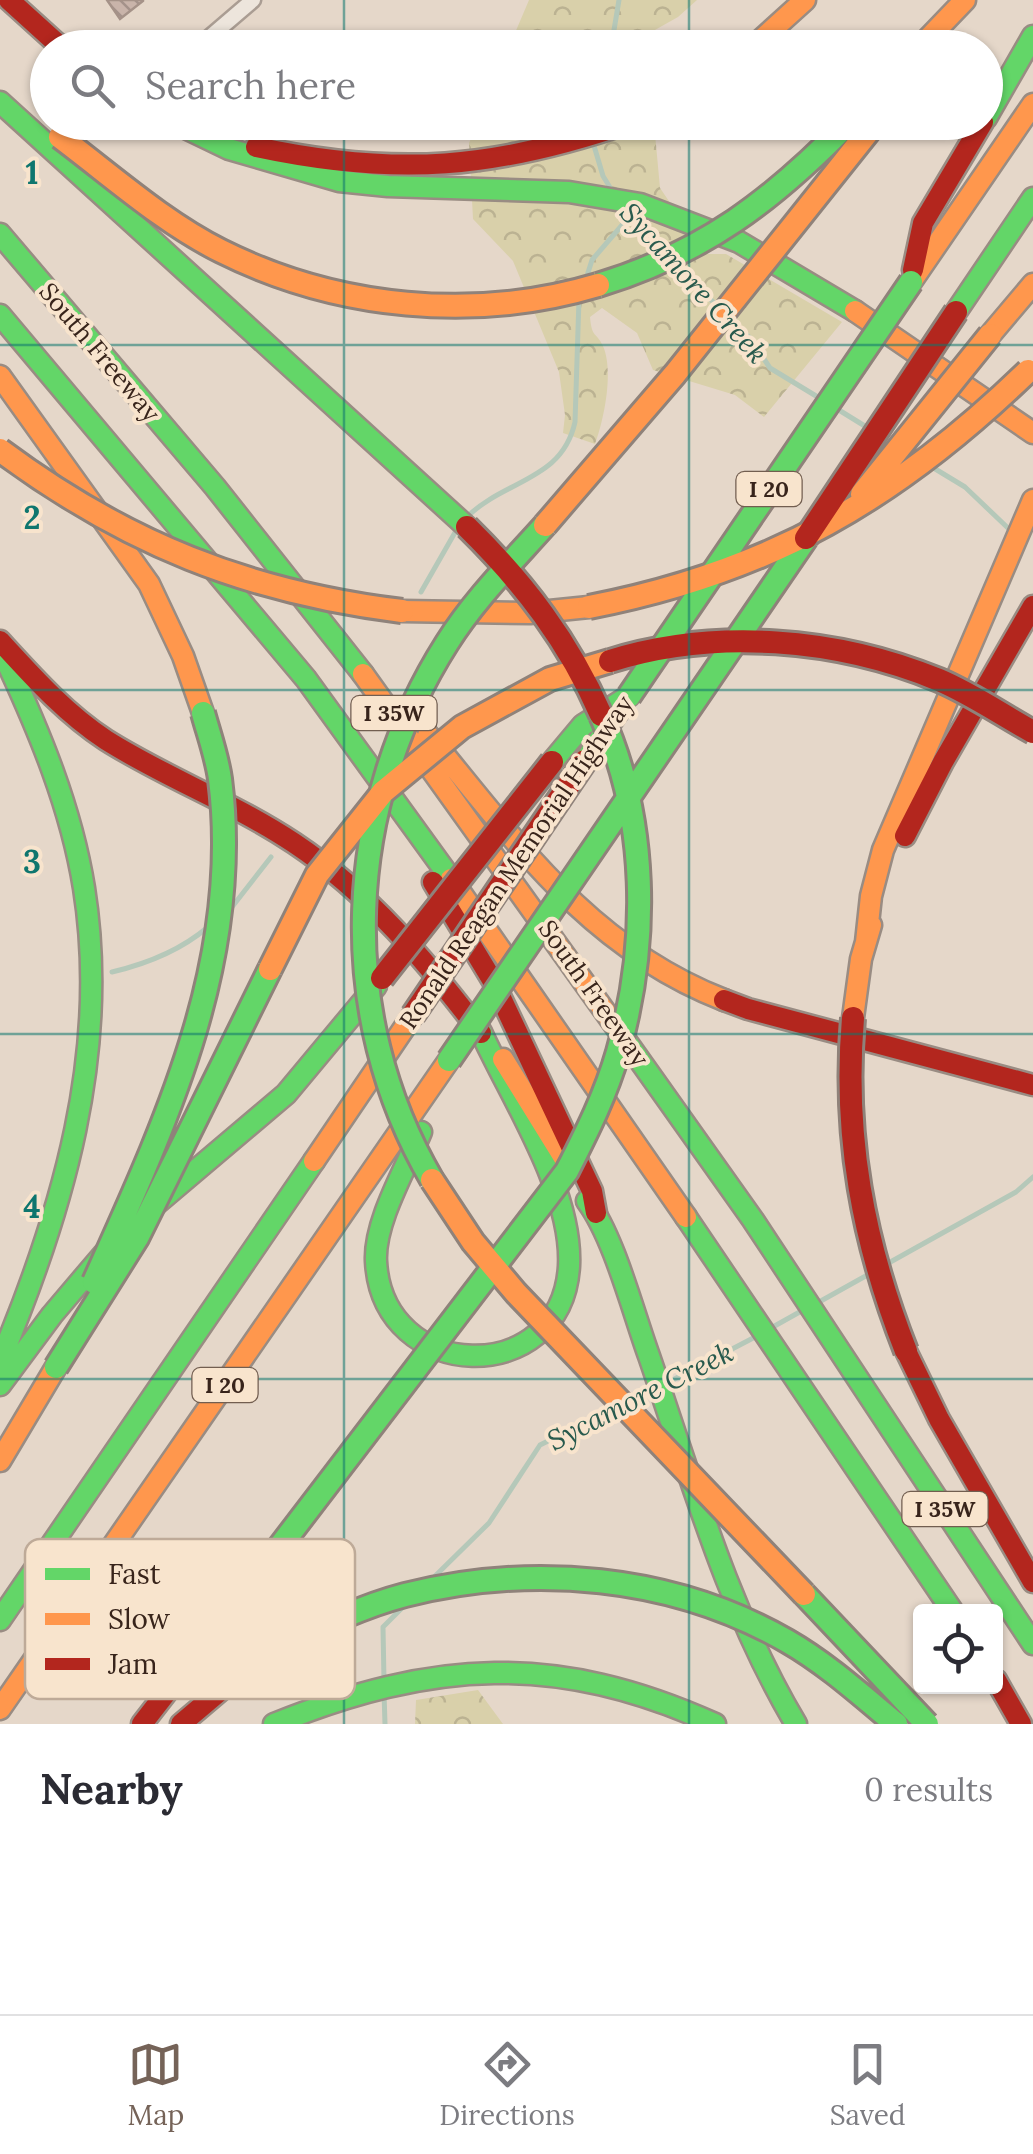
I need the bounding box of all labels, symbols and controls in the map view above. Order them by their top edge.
search box [30,30,1003,140]
icon: search [65,58,120,113]
text: Search here [145,61,356,109]
text: 1 [26,152,39,193]
water label: Sycamore Creek [612,195,776,371]
street label: South Freeway [33,276,168,429]
road number: I 20 [736,472,802,506]
text: 2 [23,497,41,538]
street label: Ronald Reagan Memorial Highway [392,688,640,1035]
road number: I 35W [352,696,436,730]
text: 3 [23,841,41,882]
street label: South Freeway [532,914,657,1073]
text: 4 [23,1186,41,1227]
water label: Sycamore Creek [541,1334,739,1458]
road number: I 20 [192,1368,258,1402]
road number: I 35W [902,1492,988,1526]
legend [25,1539,355,1699]
text: Fast [108,1556,161,1592]
text: Slow [108,1601,171,1637]
map controls [913,1604,1003,1694]
button: locate [913,1604,1003,1694]
text: Jam [107,1646,158,1682]
text: Nearby [40,1762,183,1816]
text: 0 results [864,1769,993,1810]
tab: Map [127,2037,184,2133]
tab: Directions [439,2037,575,2133]
tab: Saved [830,2037,906,2133]

